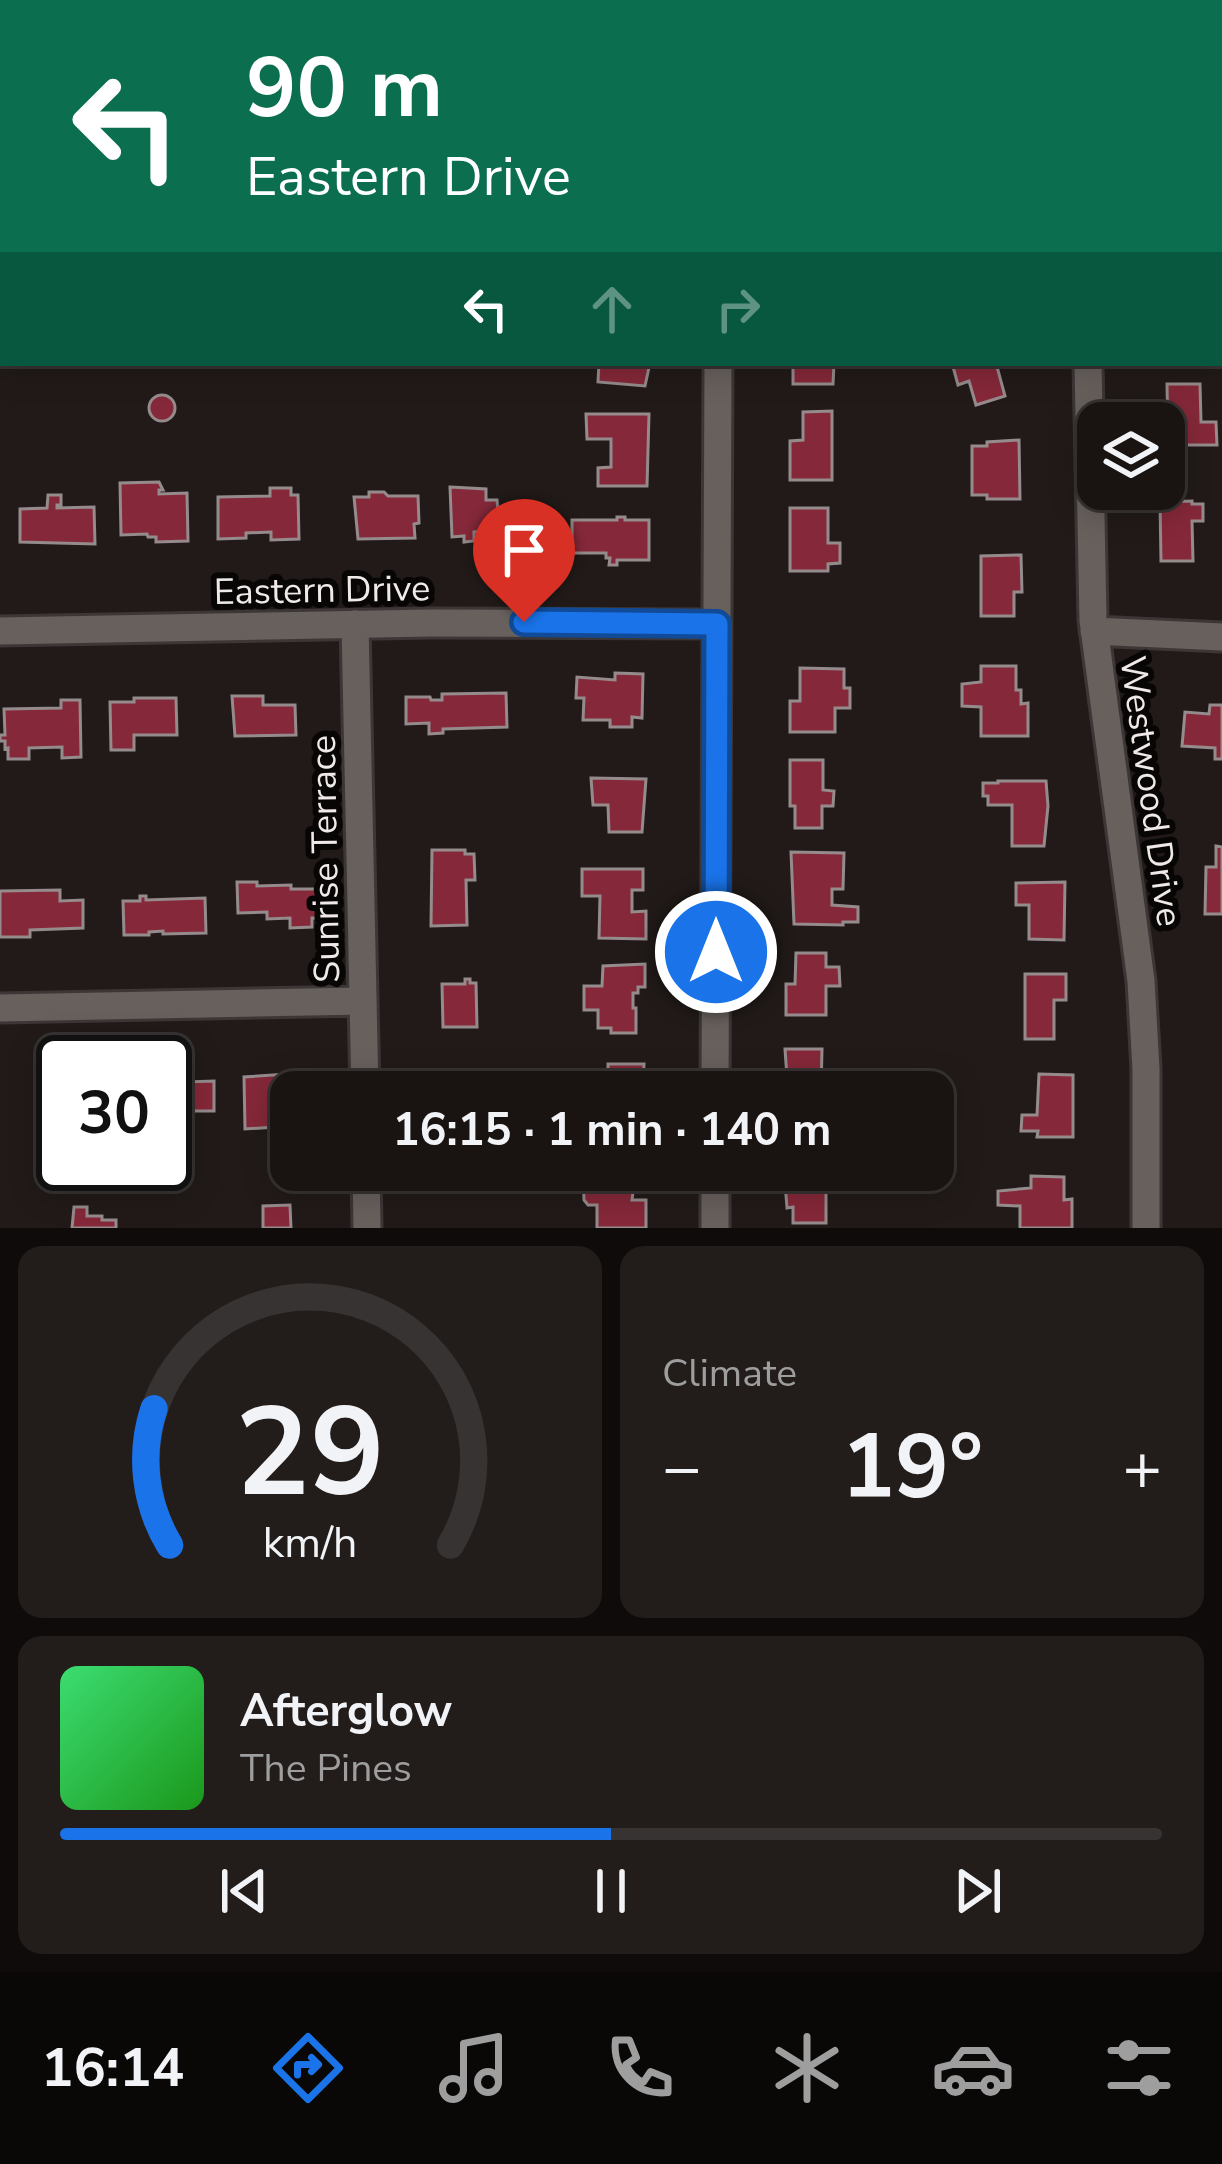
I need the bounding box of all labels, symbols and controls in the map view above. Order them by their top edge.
text: 90 m [246,31,443,146]
icon: left [48,48,204,204]
text: Eastern Drive [246,140,571,214]
icon: left [453,276,519,342]
icon: ahead [579,276,645,342]
icon: right [705,276,771,342]
map controls [1077,402,1185,510]
button: layers [1077,402,1185,510]
pin [473,499,575,622]
icon: arrive [491,517,557,583]
street label: Eastern Drive [213,564,431,617]
street label: Westwood Drive [1107,653,1194,929]
street label: Sunrise Terrace [299,735,352,983]
position arrow [653,889,779,1015]
speed limit sign: 30 [36,1035,192,1191]
text: 16:15 · 1 min · 140 m [392,1100,832,1161]
text: Climate [662,1347,797,1400]
text: 29 [235,1368,385,1538]
text: 19° [841,1406,983,1529]
text: − [662,1423,702,1513]
text: + [1122,1423,1162,1513]
text: km/h [263,1514,357,1572]
text: Afterglow [240,1681,452,1742]
text: The Pines [240,1742,412,1795]
icon: previous [211,1858,277,1924]
icon: pause [578,1858,644,1924]
icon: next [945,1858,1011,1924]
icon: directions [266,2026,350,2110]
icon: music [432,2026,516,2110]
icon: phone [598,2026,682,2110]
icon: climate [765,2026,849,2110]
icon: car [931,2026,1015,2110]
icon: filters [1097,2026,1181,2110]
text: 16:14 [41,2031,184,2105]

